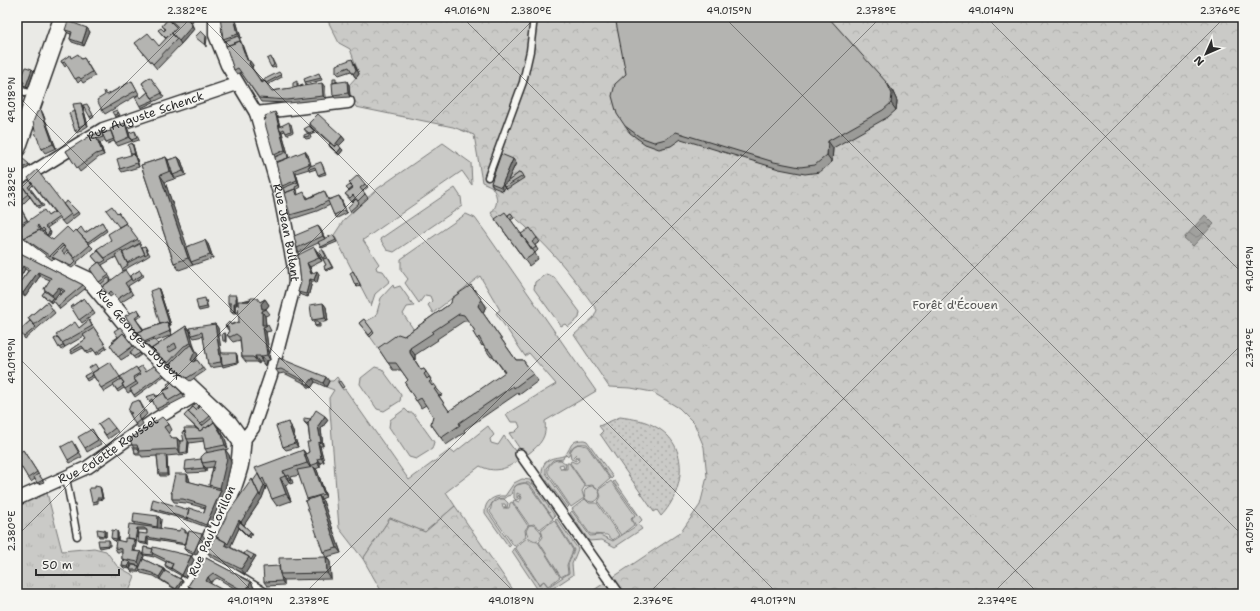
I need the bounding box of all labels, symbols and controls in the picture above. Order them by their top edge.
text: 2.382°E [167,4,207,17]
text: 49.016°N [444,4,490,17]
text: 2.380°E [510,4,552,17]
text: 49.015°N [706,4,752,17]
text: 2.378°E [856,4,896,17]
text: 49.014°N [968,4,1014,17]
text: 2.376°E [1200,4,1240,17]
north arrow [1186,34,1226,74]
text: N [1191,52,1208,69]
text: 49.018°N [5,77,18,123]
street label: Rue Auguste Schenck [84,88,206,145]
text: 2.382°E [5,167,18,207]
street label: Rue Jean Bullant [269,182,303,282]
text: 49.014°N [1243,246,1256,292]
street label: Rue Georges Joyeux [93,285,185,383]
park label: Forêt d'Écouen [912,297,998,313]
text: 2.374°E [1243,328,1256,368]
text: 49.019°N [5,338,18,384]
street label: Rue Colette Rousset [55,412,162,487]
street label: Rue Paul Lorillon [185,483,239,579]
text: 49.015°N [1243,508,1256,554]
text: 2.380°E [5,510,18,552]
scale bar [36,551,119,577]
text: 50 m [42,557,72,573]
text: 49.019°N [227,594,273,607]
text: 2.378°E [289,594,329,607]
text: 49.018°N [488,594,534,607]
text: 2.376°E [633,594,673,607]
text: 49.017°N [750,594,796,607]
text: 2.374°E [977,594,1017,607]

